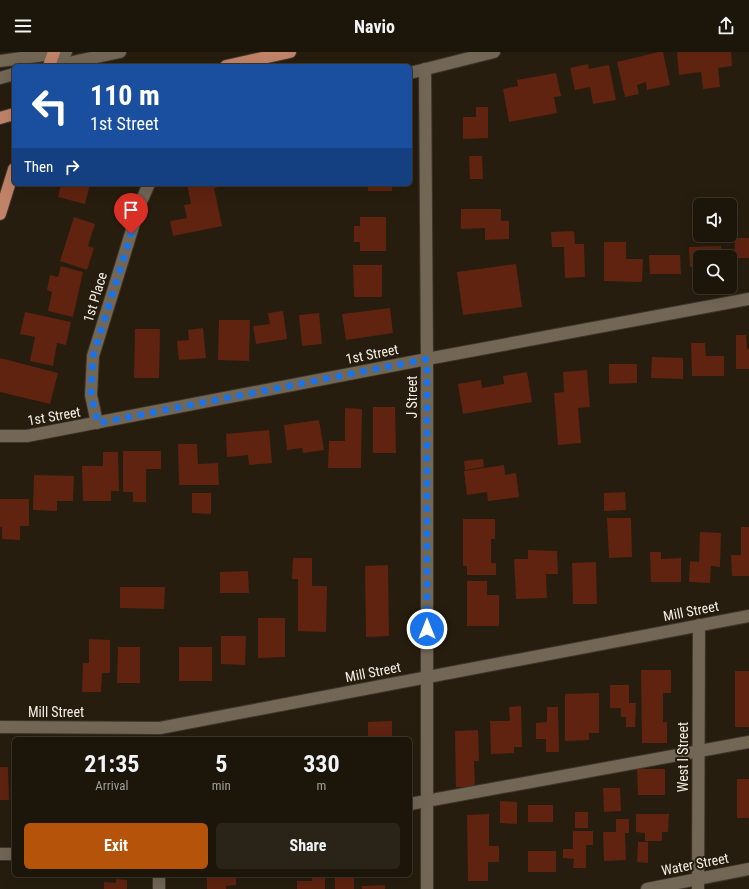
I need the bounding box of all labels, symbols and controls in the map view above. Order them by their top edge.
icon: menu [12,15,34,37]
icon: share [715,15,737,37]
text: Navio [354,16,395,37]
text: 110 m [90,79,160,112]
icon: left [24,80,76,132]
text: 1st Street [90,113,159,134]
icon: right [61,156,83,178]
text: Then [24,158,53,176]
pin [114,193,148,234]
map controls [693,198,737,294]
button: sound [693,198,737,242]
icon: arrive [120,199,142,221]
button: search [693,250,737,294]
street label: 1st Place [80,270,110,324]
street label: 1st Street [344,341,400,367]
street label: J Street [404,376,420,418]
street label: 1st Street [26,403,82,429]
street label: Mill Street [662,598,720,624]
position arrow [406,608,448,650]
street label: Mill Street [344,659,402,685]
street label: Mill Street [28,704,84,720]
street label: West I Street [675,722,691,792]
text: 21:35 [84,750,139,778]
text: 5 [215,750,227,778]
text: 330 [303,750,340,778]
text: Arrival [95,778,128,793]
text: min [212,778,231,793]
text: m [317,778,326,793]
button: Exit [24,823,208,869]
button: Share [216,823,400,869]
street label: Water Street [660,850,730,878]

